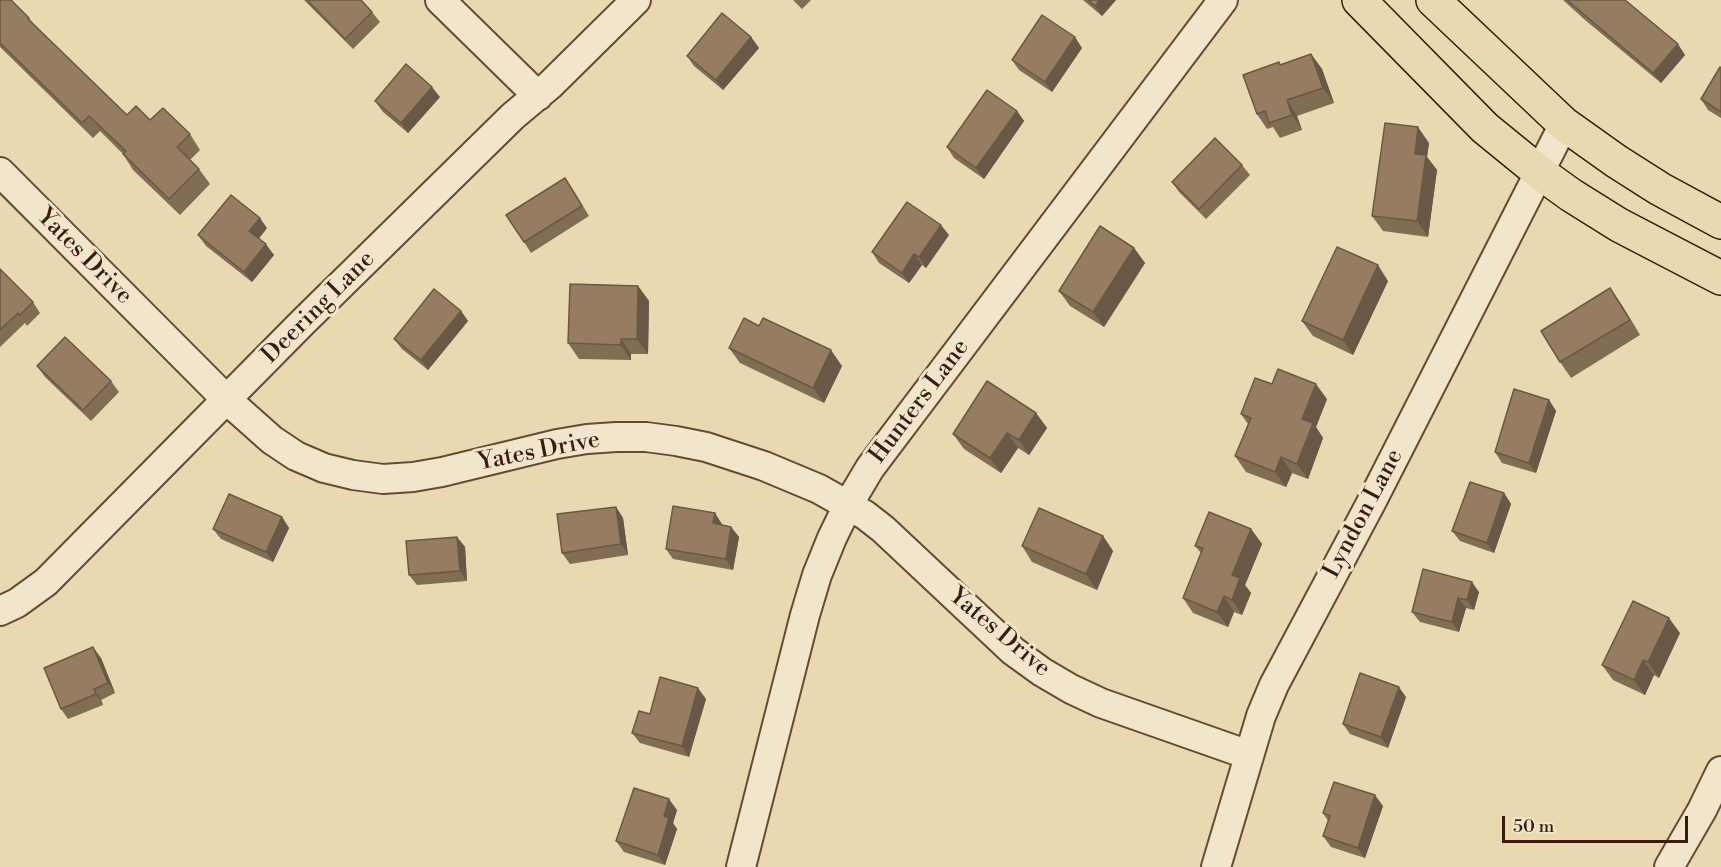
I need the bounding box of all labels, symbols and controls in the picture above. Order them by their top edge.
street label: Yates Drive [30,203,138,311]
street label: Deering Lane [257,246,381,370]
street label: Hunters Lane [864,334,976,470]
street label: Yates Drive [476,426,602,478]
street label: Lyndon Lane [1318,445,1410,583]
street label: Yates Drive [942,582,1056,684]
scale bar [1505,804,1691,842]
text: 50 m [1513,815,1554,838]

